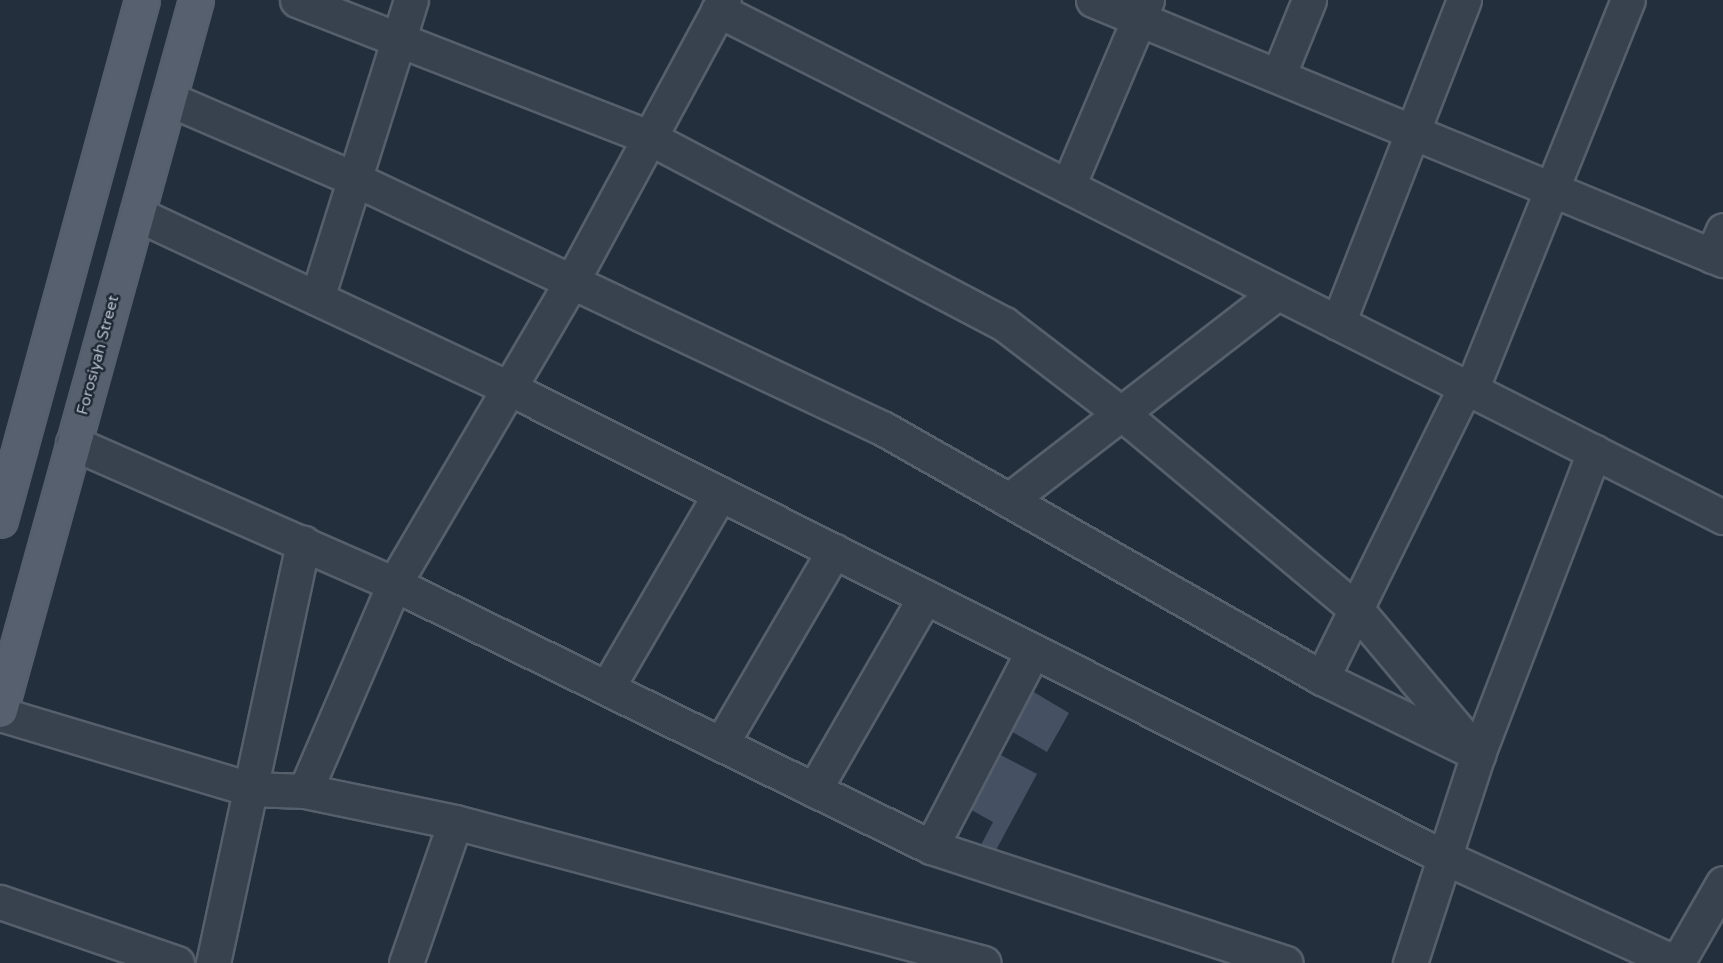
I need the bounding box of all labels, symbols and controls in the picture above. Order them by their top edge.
street label: Forosiyah Street [73,293,123,417]

